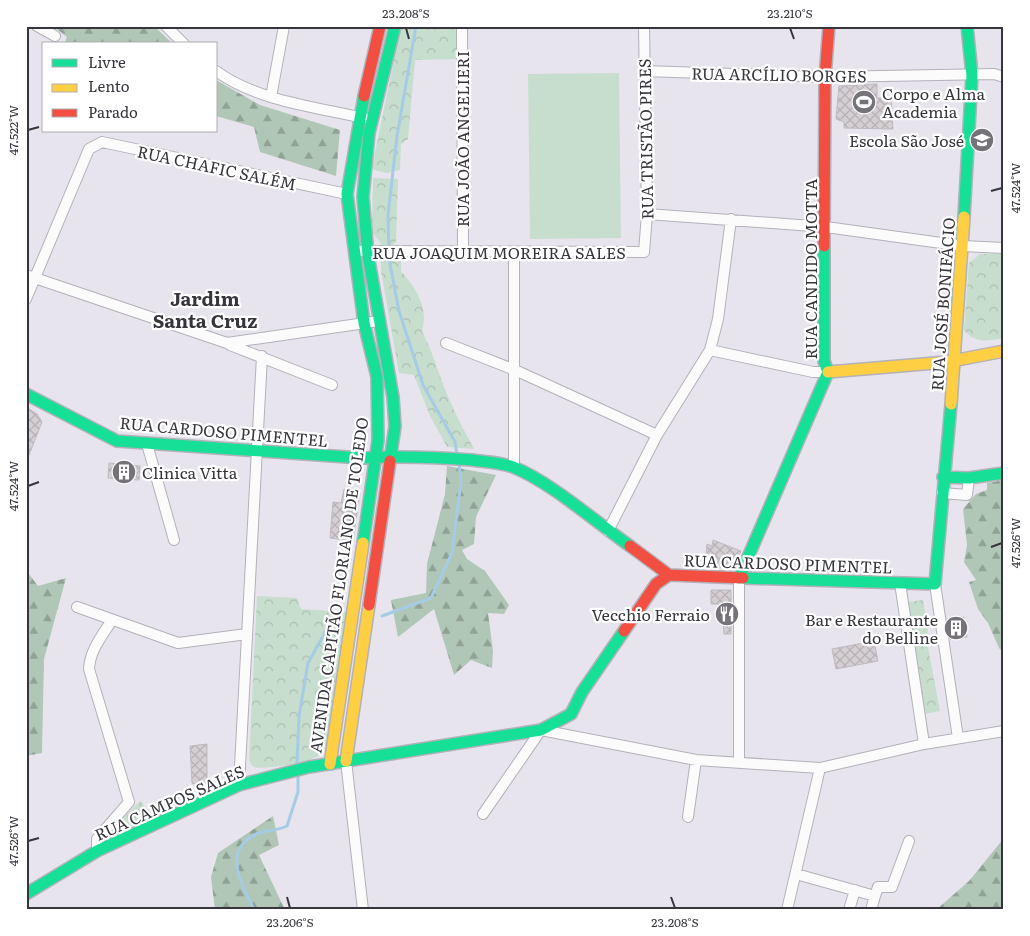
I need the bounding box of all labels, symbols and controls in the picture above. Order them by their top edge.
text: 23.208°S [382,4,430,22]
text: 23.210°S [767,4,813,22]
legend [42,42,218,132]
text: Livre [88,50,126,73]
street label: RUA JOÃO ANGELIERI [450,51,474,227]
street label: RUA TRISTÃO PIRES [632,58,658,220]
street label: RUA ARCÍLIO BORGES [691,60,867,88]
text: Lento [88,74,130,97]
place label: Corpo e Alma Academia [882,81,985,123]
sports icon: Corpo e Alma Academia [851,89,877,115]
text: Parado [88,100,138,123]
text: 47.522°W [4,105,22,155]
school or university icon: Escola São José [969,127,995,153]
place label: Escola São José [849,128,964,152]
street label: RUA CHAFIC SALÉM [135,138,299,196]
text: 47.524°W [1006,163,1024,213]
street label: RUA CANDIDO MOTTA [798,178,822,359]
street label: RUA JOSÉ BONIFÁCIO [924,216,960,392]
street label: RUA JOAQUIM MOREIRA SALES [372,240,626,264]
district label: Jardim Santa Cruz [153,284,257,334]
street label: RUA CARDOSO PIMENTEL [119,410,329,452]
street label: AVENIDA CAPITÃO FLORIANO DE TOLEDO [303,416,373,754]
building icon: Clinica Vitta [111,459,137,485]
place label: Clinica Vitta [142,460,238,484]
text: 47.524°W [4,461,22,511]
text: 47.526°W [1006,518,1024,568]
street label: RUA CARDOSO PIMENTEL [683,547,893,579]
restaurant icon: Vecchio Ferraio [714,601,740,627]
place label: Vecchio Ferraio [591,602,710,626]
place label: Bar e Restaurante do Belline [805,607,938,649]
building icon: Bar e Restaurante do Belline [943,615,969,641]
street label: RUA CAMPOS SALES [90,758,248,846]
text: 47.526°W [4,816,22,866]
text: 23.206°S [266,913,314,931]
text: 23.208°S [651,913,699,931]

